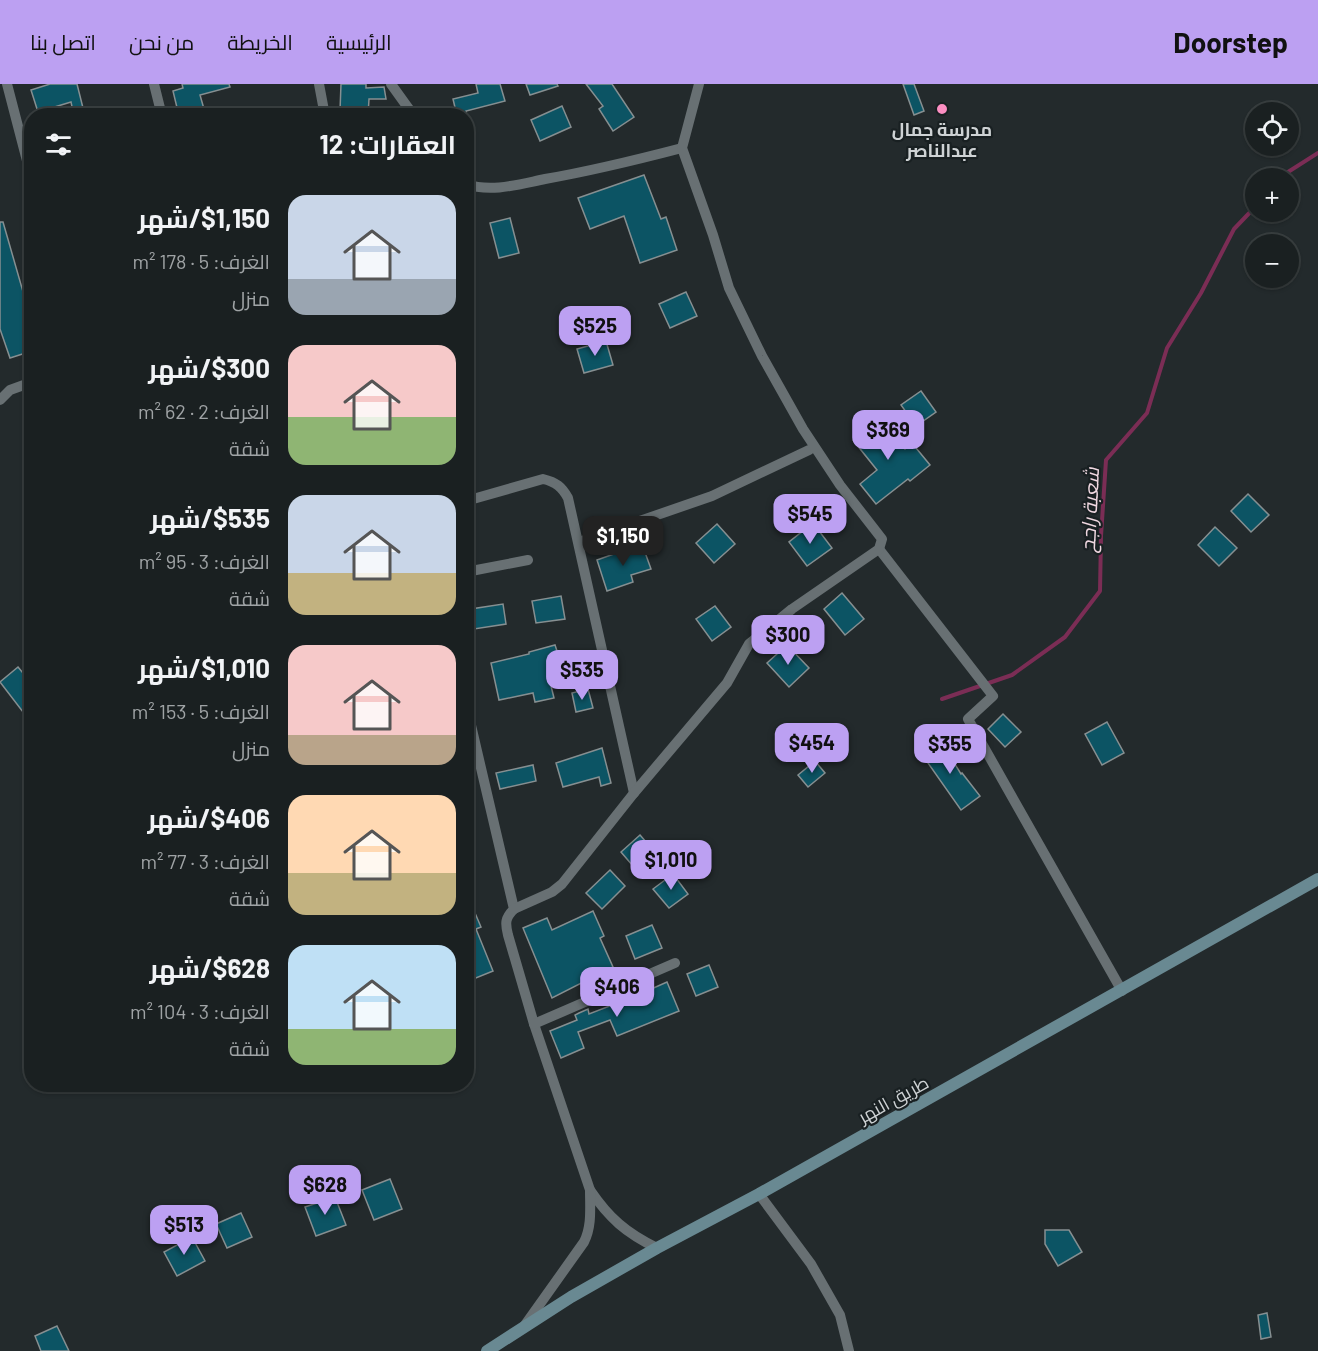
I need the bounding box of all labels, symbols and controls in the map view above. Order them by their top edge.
text: Doorstep [1173,25,1288,59]
text: اتصل بنا [30,29,96,54]
text: من نحن [129,29,194,54]
text: الخريطة [227,29,293,54]
text: الرئيسية [326,29,392,54]
marker: مدرسة جمال عبدالناصر [935,102,949,116]
map controls [1245,102,1299,288]
button: locate [1245,102,1299,156]
place label: مدرسة جمال عبدالناصر [892,118,992,162]
icon: filters [42,128,75,161]
text: العقارات: 12 [319,128,456,159]
button: + [1245,168,1299,222]
text: $1,150/شهر [138,202,270,233]
icon: home [336,219,408,291]
button: − [1245,234,1299,288]
text: الغرف: 5 · 178 m² [133,249,270,273]
text: منزل [232,286,270,310]
pin: $525 [559,306,631,357]
text: $525 [573,313,617,337]
text: $300/شهر [148,352,270,383]
icon: home [336,369,408,441]
text: الغرف: 2 · 62 m² [138,399,270,423]
pin: $369 [852,410,924,461]
text: $369 [866,417,910,441]
text: شقة [229,436,270,460]
water label: شعبة راجح [1075,467,1106,554]
pin: $545 [774,494,846,545]
text: $545 [787,501,833,525]
text: $535/شهر [150,502,270,533]
pin: $1,150 [574,516,672,567]
icon: home [336,519,408,591]
text: $1,150 [596,523,650,547]
text: الغرف: 3 · 95 m² [139,549,270,573]
text: شقة [229,586,270,610]
pin: $300 [752,615,824,666]
text: $300 [765,622,811,646]
pin: $535 [546,650,618,701]
text: $1,010/شهر [138,652,270,683]
text: $535 [560,657,604,681]
icon: home [336,669,408,741]
text: الغرف: 5 · 153 m² [132,699,270,723]
pin: $454 [776,723,848,774]
pin: $355 [914,724,986,775]
text: $454 [789,730,835,754]
text: $355 [928,731,972,755]
text: منزل [232,736,270,760]
text: $406/شهر [147,802,270,833]
icon: home [336,819,408,891]
pin: $1,010 [622,840,720,891]
text: $1,010 [645,847,697,871]
text: الغرف: 3 · 77 m² [140,849,270,873]
text: شقة [229,886,270,910]
text: $628/شهر [149,952,270,983]
pin: $406 [581,967,653,1018]
icon: home [336,969,408,1041]
text: $406 [594,974,640,998]
text: الغرف: 3 · 104 m² [130,999,270,1023]
text: شقة [229,1036,270,1060]
street label: طريق النهر [853,1071,933,1130]
pin: $628 [289,1165,361,1216]
text: $628 [303,1172,347,1196]
pin: $513 [148,1205,220,1256]
text: $513 [164,1212,204,1236]

